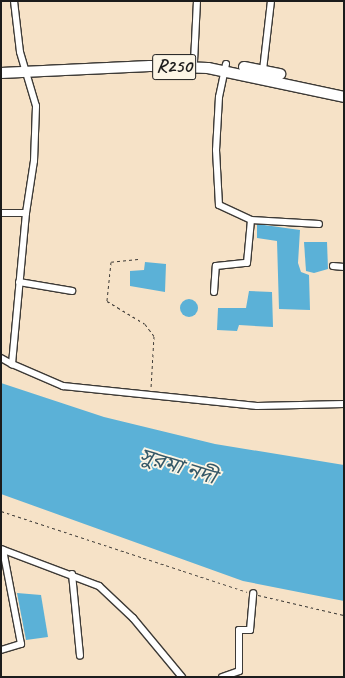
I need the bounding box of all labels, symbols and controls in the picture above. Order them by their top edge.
road number: R250 [152,50,196,84]
water label: সুরমা নদী [137,442,219,490]

